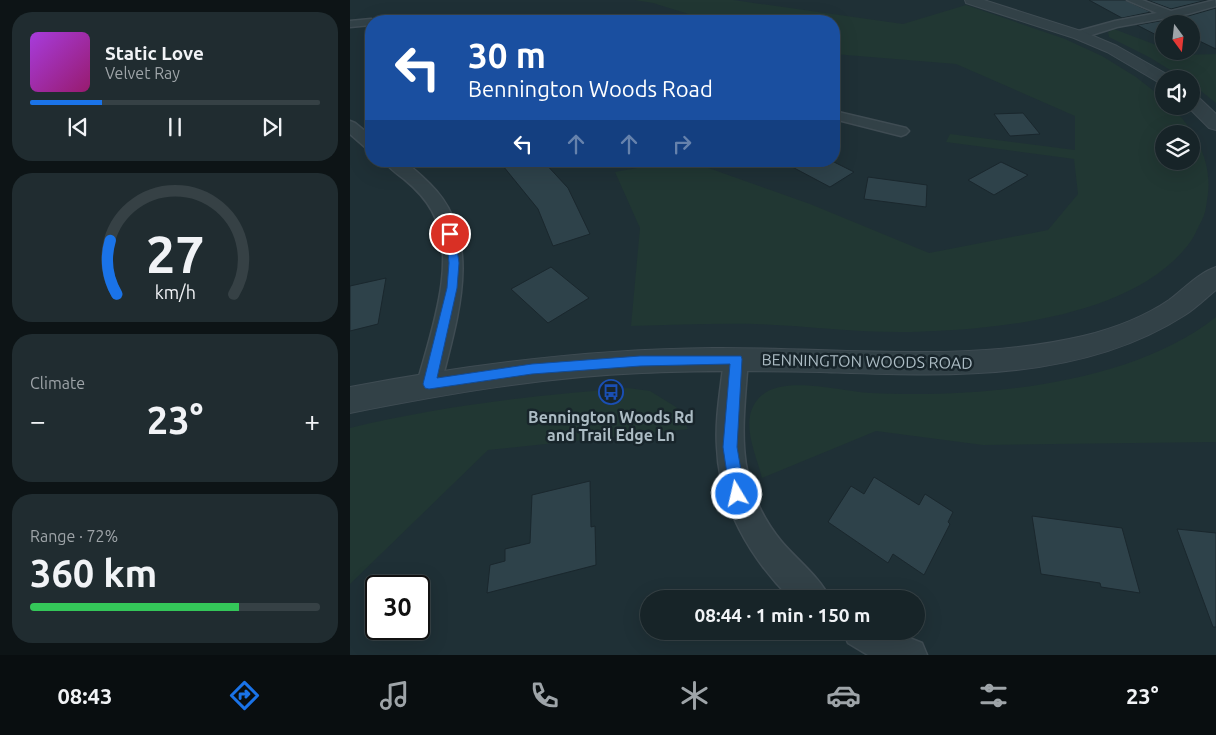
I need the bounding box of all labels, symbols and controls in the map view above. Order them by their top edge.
north arrow [1155,15,1200,60]
map controls [1155,15,1200,170]
icon: left [385,35,450,100]
text: 30 m [468,35,546,75]
text: Static Love [105,42,204,64]
text: Velvet Ray [105,64,180,82]
button: sound [1155,70,1200,115]
text: Bennington Woods Road [468,76,713,101]
icon: previous [64,113,92,141]
icon: pause [161,113,189,141]
icon: next [258,113,286,141]
button: layers [1155,125,1200,170]
icon: left [509,130,537,158]
icon: ahead [562,130,590,158]
icon: ahead [615,130,643,158]
icon: right [668,130,696,158]
pin [429,213,471,255]
icon: arrive [436,220,464,248]
text: 27 [146,225,204,283]
text: km/h [154,282,196,302]
street label: BENNINGTON WOODS ROAD [761,350,973,372]
text: Climate [30,374,85,392]
bus stop icon: Bennington Woods Rd and Trail Edge Ln [598,379,624,405]
text: 23° [147,399,203,441]
text: − [30,405,46,436]
text: + [304,405,320,436]
place label: Bennington Woods Rd and Trail Edge Ln [528,408,694,444]
position arrow [710,467,762,519]
text: Range · 72% [30,527,118,545]
text: 360 km [30,552,157,594]
speed limit sign: 30 [365,575,430,640]
text: 08:44 · 1 min · 150 m [695,604,870,626]
icon: directions [227,678,262,713]
icon: music [377,678,412,713]
icon: phone [527,678,562,713]
icon: climate [677,678,712,713]
icon: car [826,678,861,713]
icon: filters [976,678,1011,713]
text: 08:43 [57,683,112,708]
text: 23° [1126,683,1159,708]

